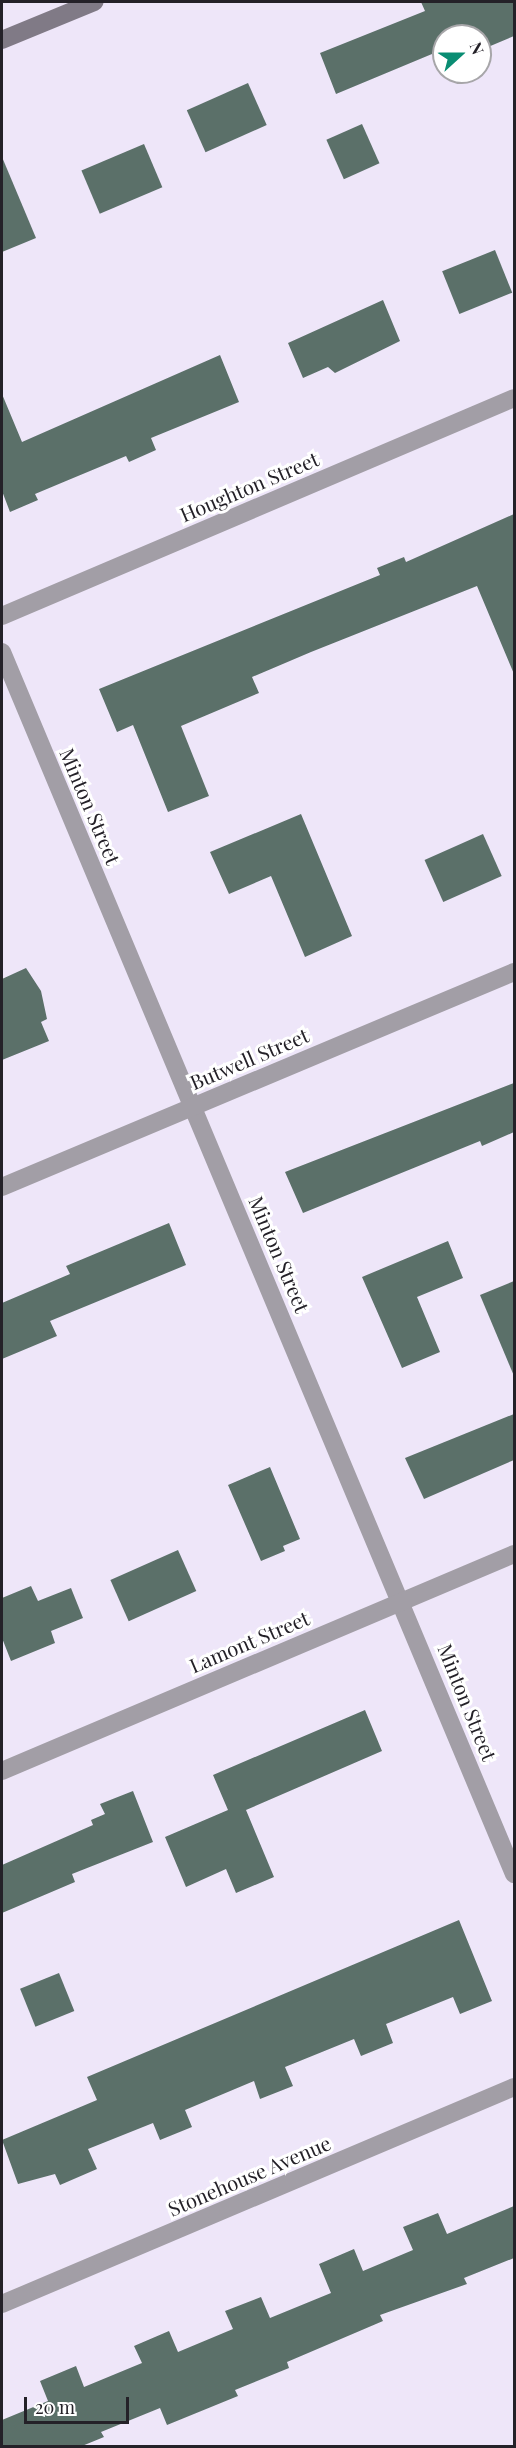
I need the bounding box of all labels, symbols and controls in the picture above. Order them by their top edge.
north arrow [432,24,492,84]
text: N [466,39,489,57]
street label: Houghton Street [176,446,322,526]
street label: Minton Street [56,744,126,868]
street label: Butwell Street [186,1022,312,1094]
street label: Minton Street [245,1192,315,1316]
street label: Lamont Street [185,1605,313,1677]
street label: Minton Street [434,1640,502,1764]
street label: Stonehouse Avenue [164,2130,334,2220]
scale bar [27,2385,132,2423]
text: 20 m [35,2395,75,2419]

